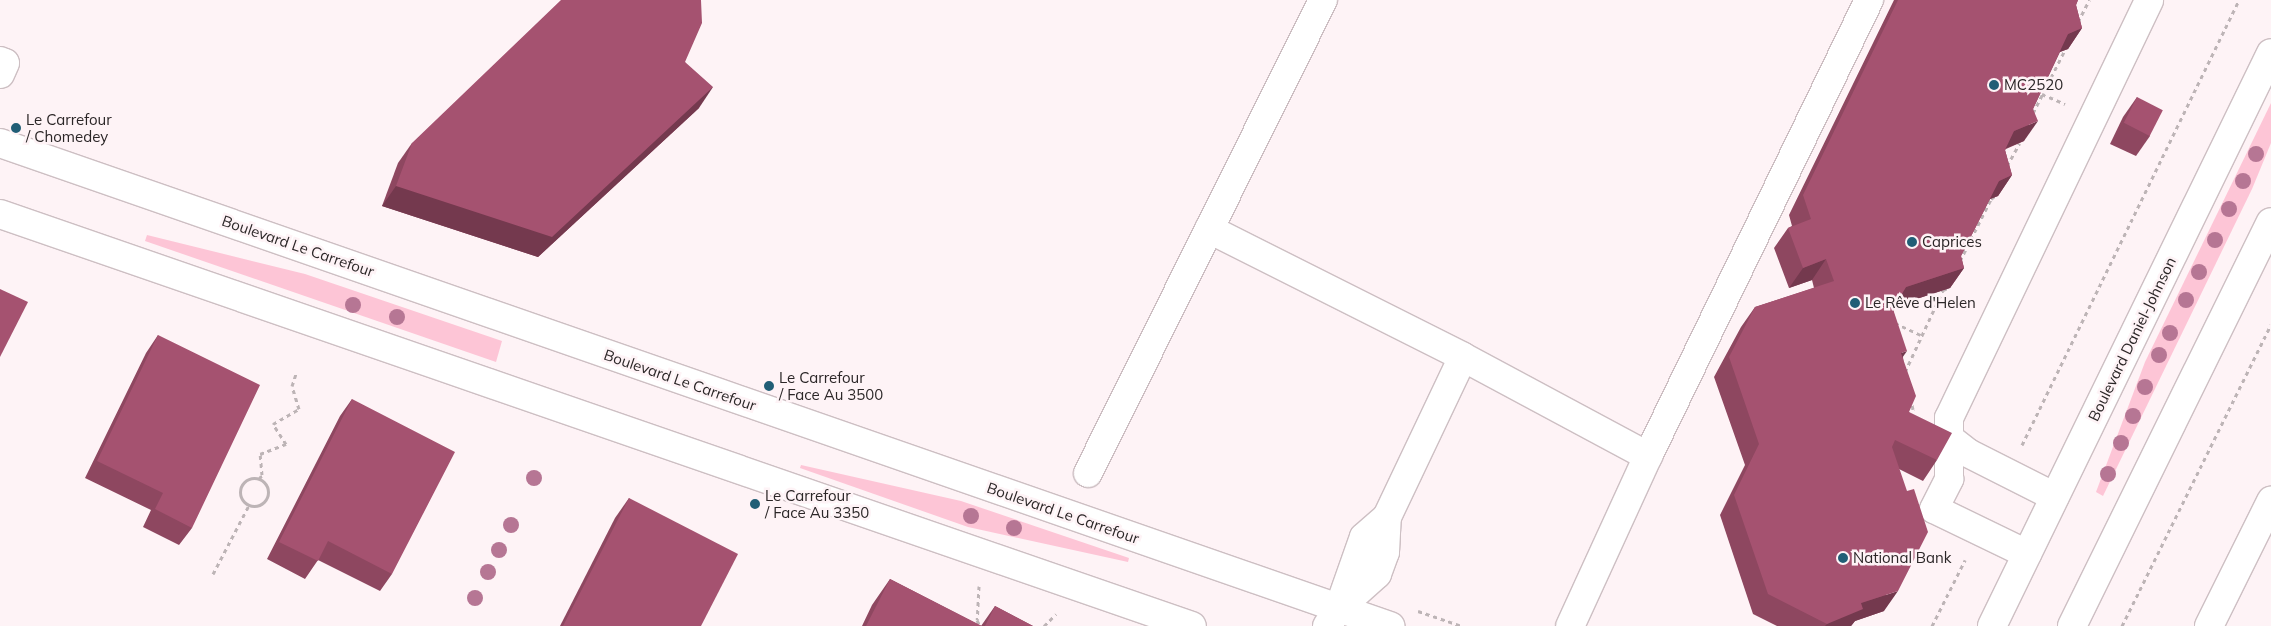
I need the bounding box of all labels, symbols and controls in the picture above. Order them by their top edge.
place label: MC2520 [2004,76,2063,94]
marker: MC2520 [1988,79,2000,91]
place label: Le Carrefour / Chomedey [26,110,112,145]
marker: Le Carrefour / Chomedey [10,122,22,134]
street label: Boulevard Le Carrefour [220,211,376,281]
place label: Caprices [1922,233,1982,251]
marker: Caprices [1906,236,1918,248]
street label: Boulevard Daniel-Johnson [2084,254,2180,424]
place label: Le Rêve d'Helen [1865,294,1976,312]
marker: Le Rêve d'Helen [1849,297,1861,309]
street label: Boulevard Le Carrefour [602,345,758,415]
place label: Le Carrefour / Face Au 3500 [779,368,883,403]
marker: Le Carrefour / Face Au 3500 [763,380,775,392]
street label: Boulevard Le Carrefour [985,478,1141,548]
place label: Le Carrefour / Face Au 3350 [765,486,869,521]
marker: Le Carrefour / Face Au 3350 [749,498,761,510]
place label: National Bank [1853,549,1952,567]
marker: National Bank [1837,552,1849,564]

